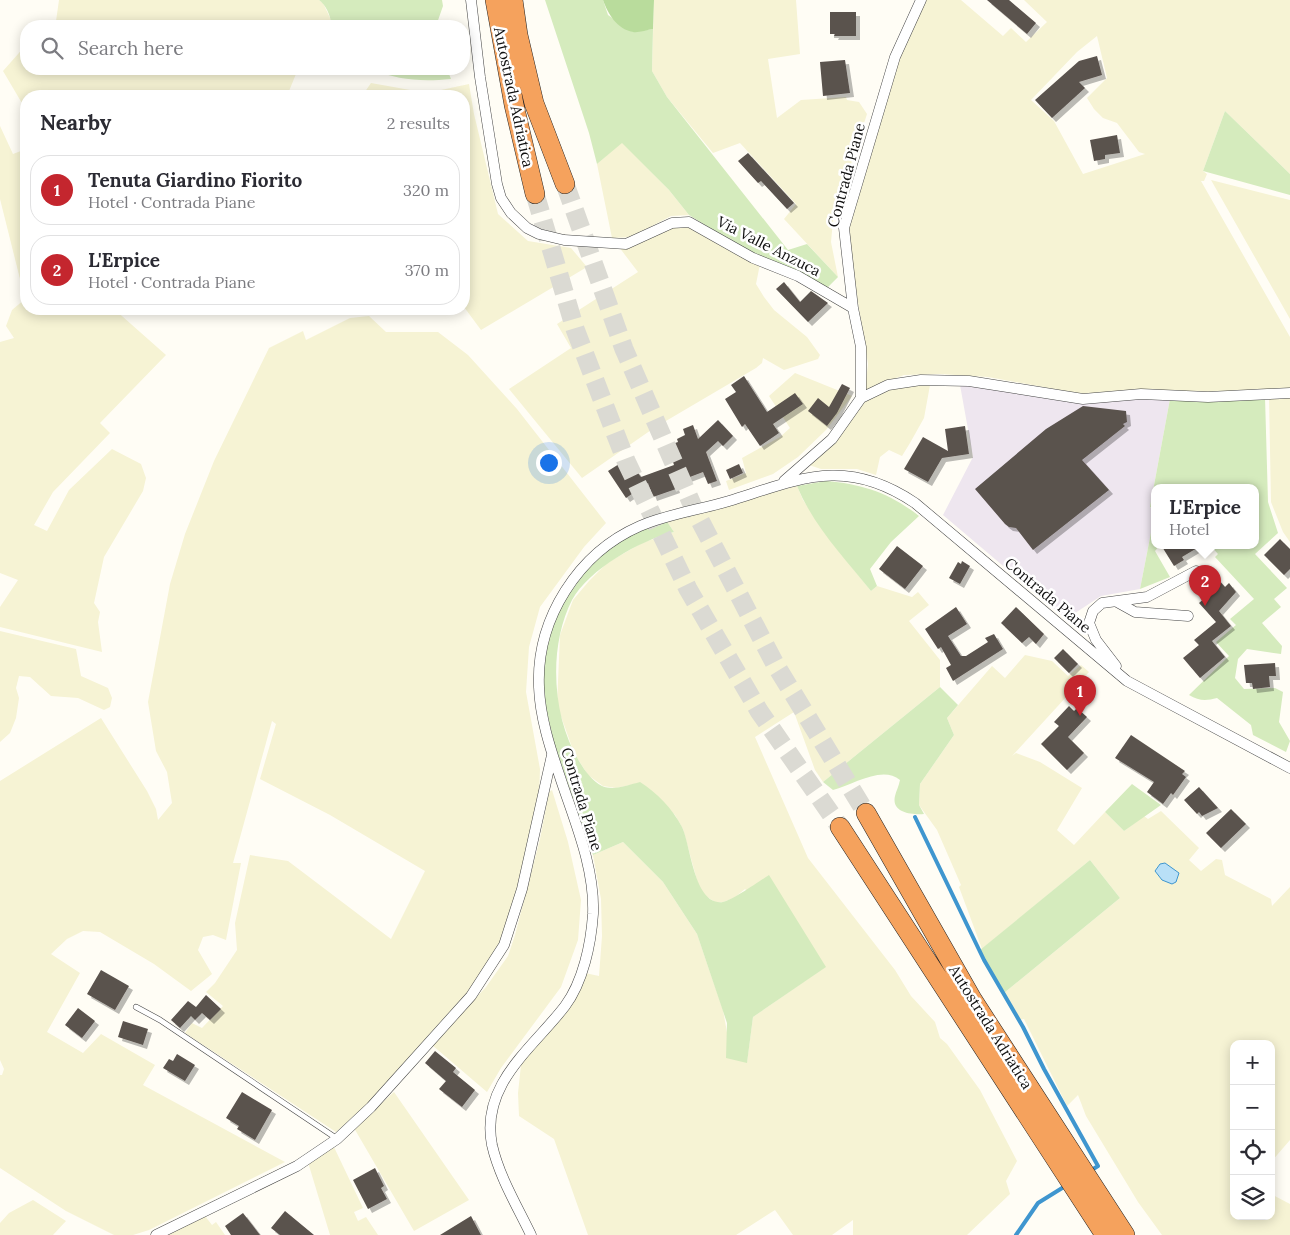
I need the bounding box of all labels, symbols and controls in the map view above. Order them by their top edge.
search box [20,20,470,75]
street label: Autostrada Adriatica [490,24,538,169]
icon: search [38,34,66,62]
text: Search here [78,36,184,60]
text: Nearby [40,109,111,136]
text: 2 results [387,113,450,133]
street label: Contrada Piane [823,121,869,229]
text: Tenuta Giardino Fiorito [88,168,302,192]
text: 1 [54,180,60,200]
text: 320 m [403,180,449,200]
text: Hotel · Contrada Piane [88,192,255,212]
street label: Via Valle Anzuca [713,211,824,280]
text: L'Erpice [88,248,160,272]
text: 2 [53,260,61,280]
text: 370 m [405,260,449,280]
text: Hotel · Contrada Piane [88,272,255,292]
your location [536,450,562,476]
popup [1151,484,1259,549]
text: L'Erpice [1169,495,1241,519]
text: Hotel [1169,519,1210,539]
street label: Contrada Piane [1001,553,1095,637]
pin: 2 [1189,565,1221,606]
pin: 1 [1064,675,1096,716]
street label: Contrada Piane [557,745,607,853]
street label: Autostrada Adriatica [945,961,1037,1093]
map controls [1230,1040,1275,1220]
button: + [1230,1040,1275,1085]
button: − [1230,1085,1275,1130]
button: locate [1230,1130,1275,1175]
button: layers [1230,1175,1275,1220]

